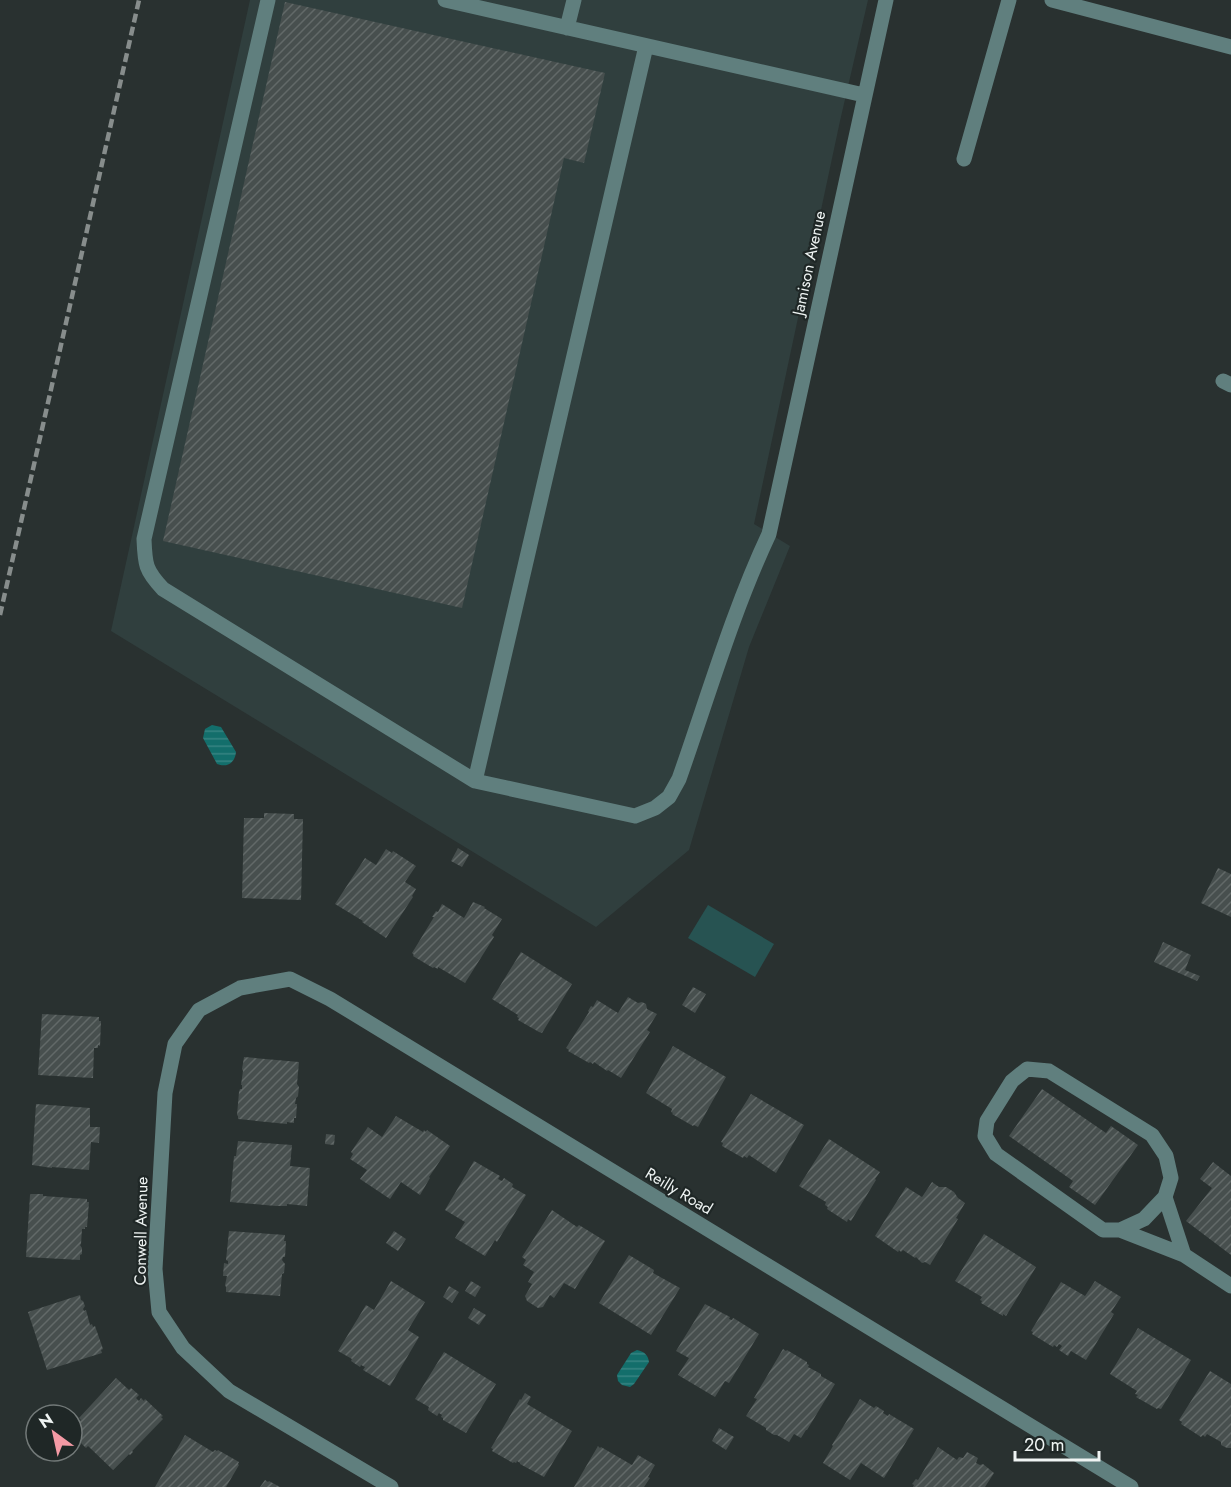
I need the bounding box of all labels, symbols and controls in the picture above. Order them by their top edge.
street label: Jamison Avenue [786,209,831,319]
street label: Reilly Road [641,1162,717,1220]
street label: Conwell Avenue [129,1176,153,1286]
north arrow [24,1403,84,1463]
text: N [35,1408,58,1434]
scale bar [1015,1424,1099,1462]
text: 20 m [1024,1432,1064,1458]

